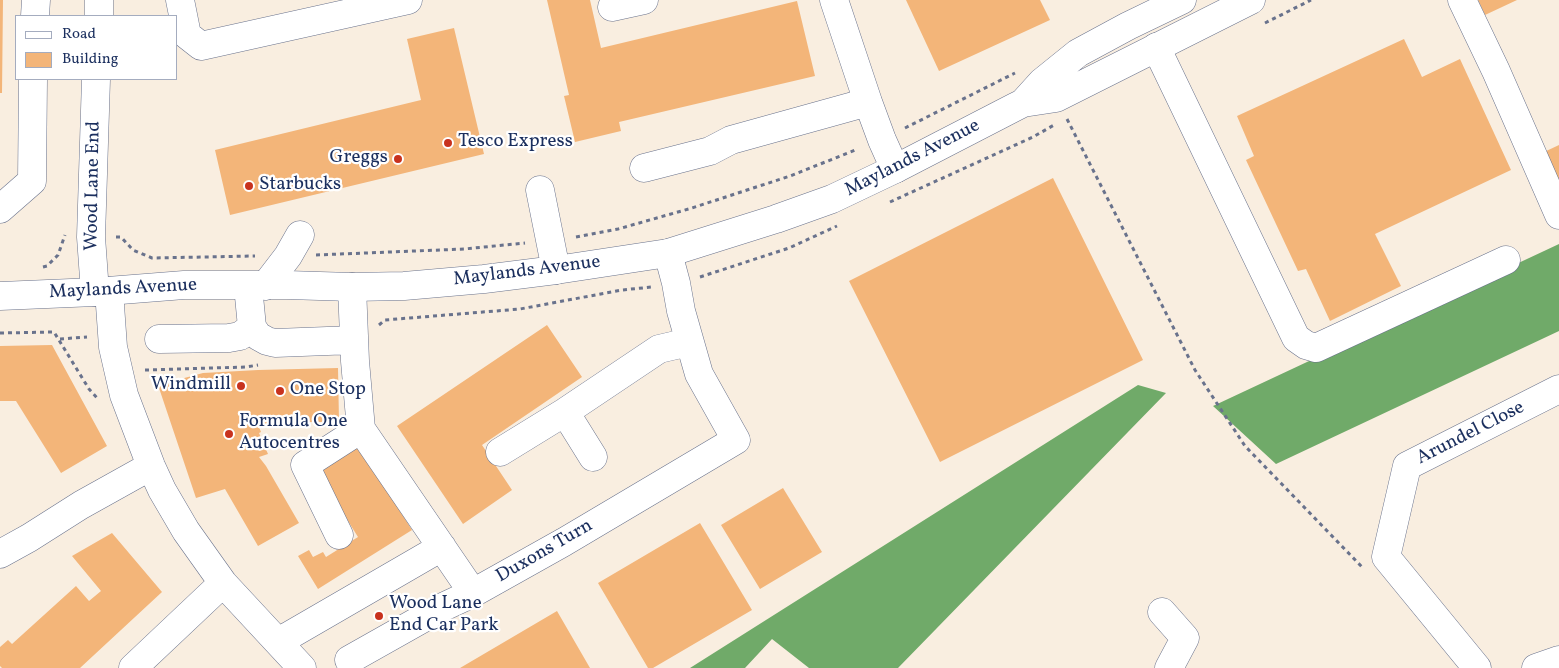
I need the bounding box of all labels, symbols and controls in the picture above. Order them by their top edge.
legend [15,15,178,80]
text: Road [62,24,96,45]
text: Building [62,49,118,70]
street label: Maylands Avenue [842,115,984,203]
street label: Wood Lane End [81,121,107,251]
place label: Tesco Express [458,132,573,154]
marker: Tesco Express [442,137,454,149]
place label: Greggs [330,148,388,170]
marker: Greggs [392,153,404,165]
place label: Starbucks [259,175,341,197]
marker: Starbucks [243,180,255,192]
street label: Maylands Avenue [452,252,602,292]
street label: Maylands Avenue [48,275,198,305]
place label: Windmill [151,375,231,397]
marker: Windmill [235,380,247,392]
place label: One Stop [290,380,366,402]
marker: One Stop [274,385,286,397]
street label: Arundel Close [1413,397,1529,471]
place label: Formula One Autocentres [239,412,347,456]
marker: Formula One Autocentres [223,428,235,440]
street label: Duxons Turn [493,515,597,589]
place label: Wood Lane End Car Park [389,594,499,638]
marker: Wood Lane End Car Park [373,610,385,622]

